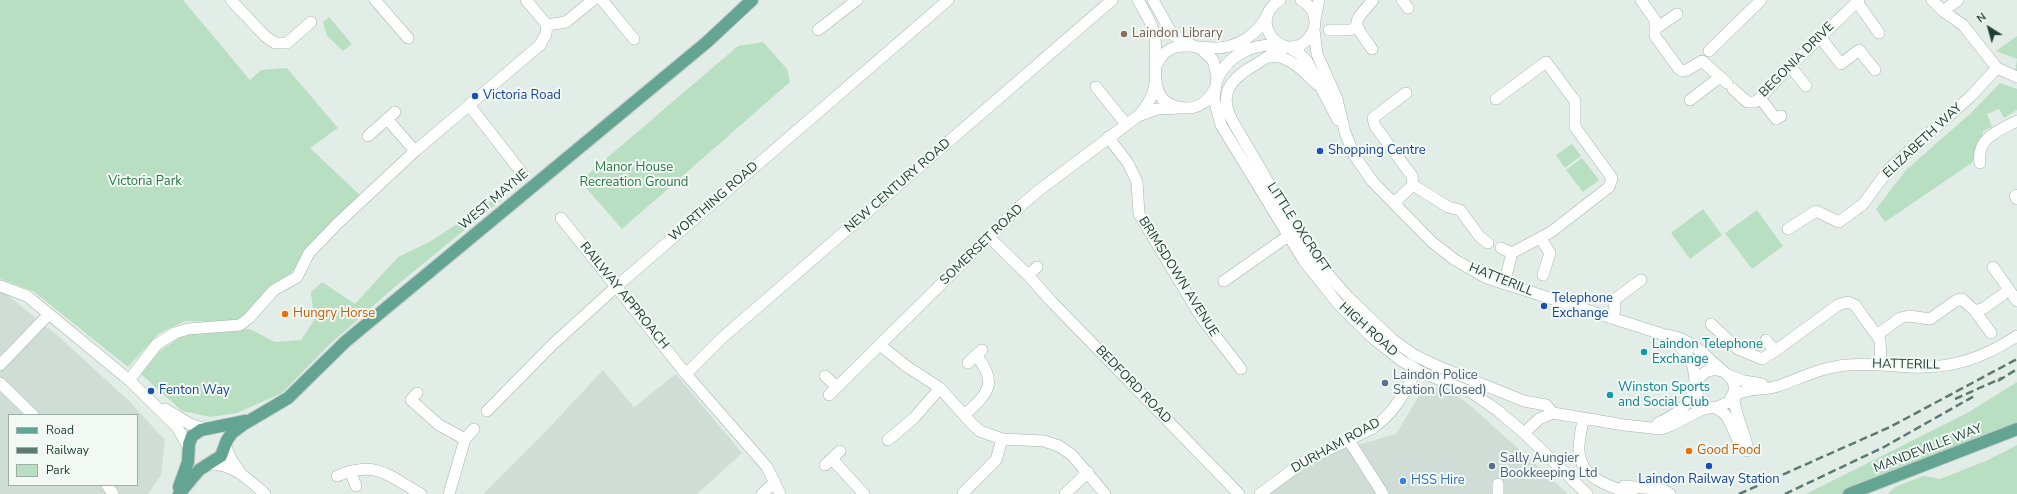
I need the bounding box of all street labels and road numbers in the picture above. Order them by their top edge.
street label: BEGONIA DRIVE [1756,19,1838,101]
street label: ELIZABETH WAY [1880,100,1966,182]
street label: NEW CENTURY ROAD [842,136,954,236]
street label: WORTHING ROAD [666,159,762,245]
street label: WEST MAYNE [456,167,532,233]
street label: LITTLE OXCROFT [1263,180,1333,276]
street label: SOMERSET ROAD [937,201,1027,289]
street label: BRIMSDOWN AVENUE [1135,214,1221,340]
street label: RAILWAY APPROACH [576,239,672,353]
street label: HATTERILL [1467,260,1535,300]
street label: HIGH ROAD [1335,300,1401,360]
street label: BEDFORD ROAD [1092,343,1174,427]
street label: HATTERILL [1872,357,1940,373]
street label: DURHAM ROAD [1289,415,1383,477]
street label: MANDEVILLE WAY [1872,421,1984,477]

